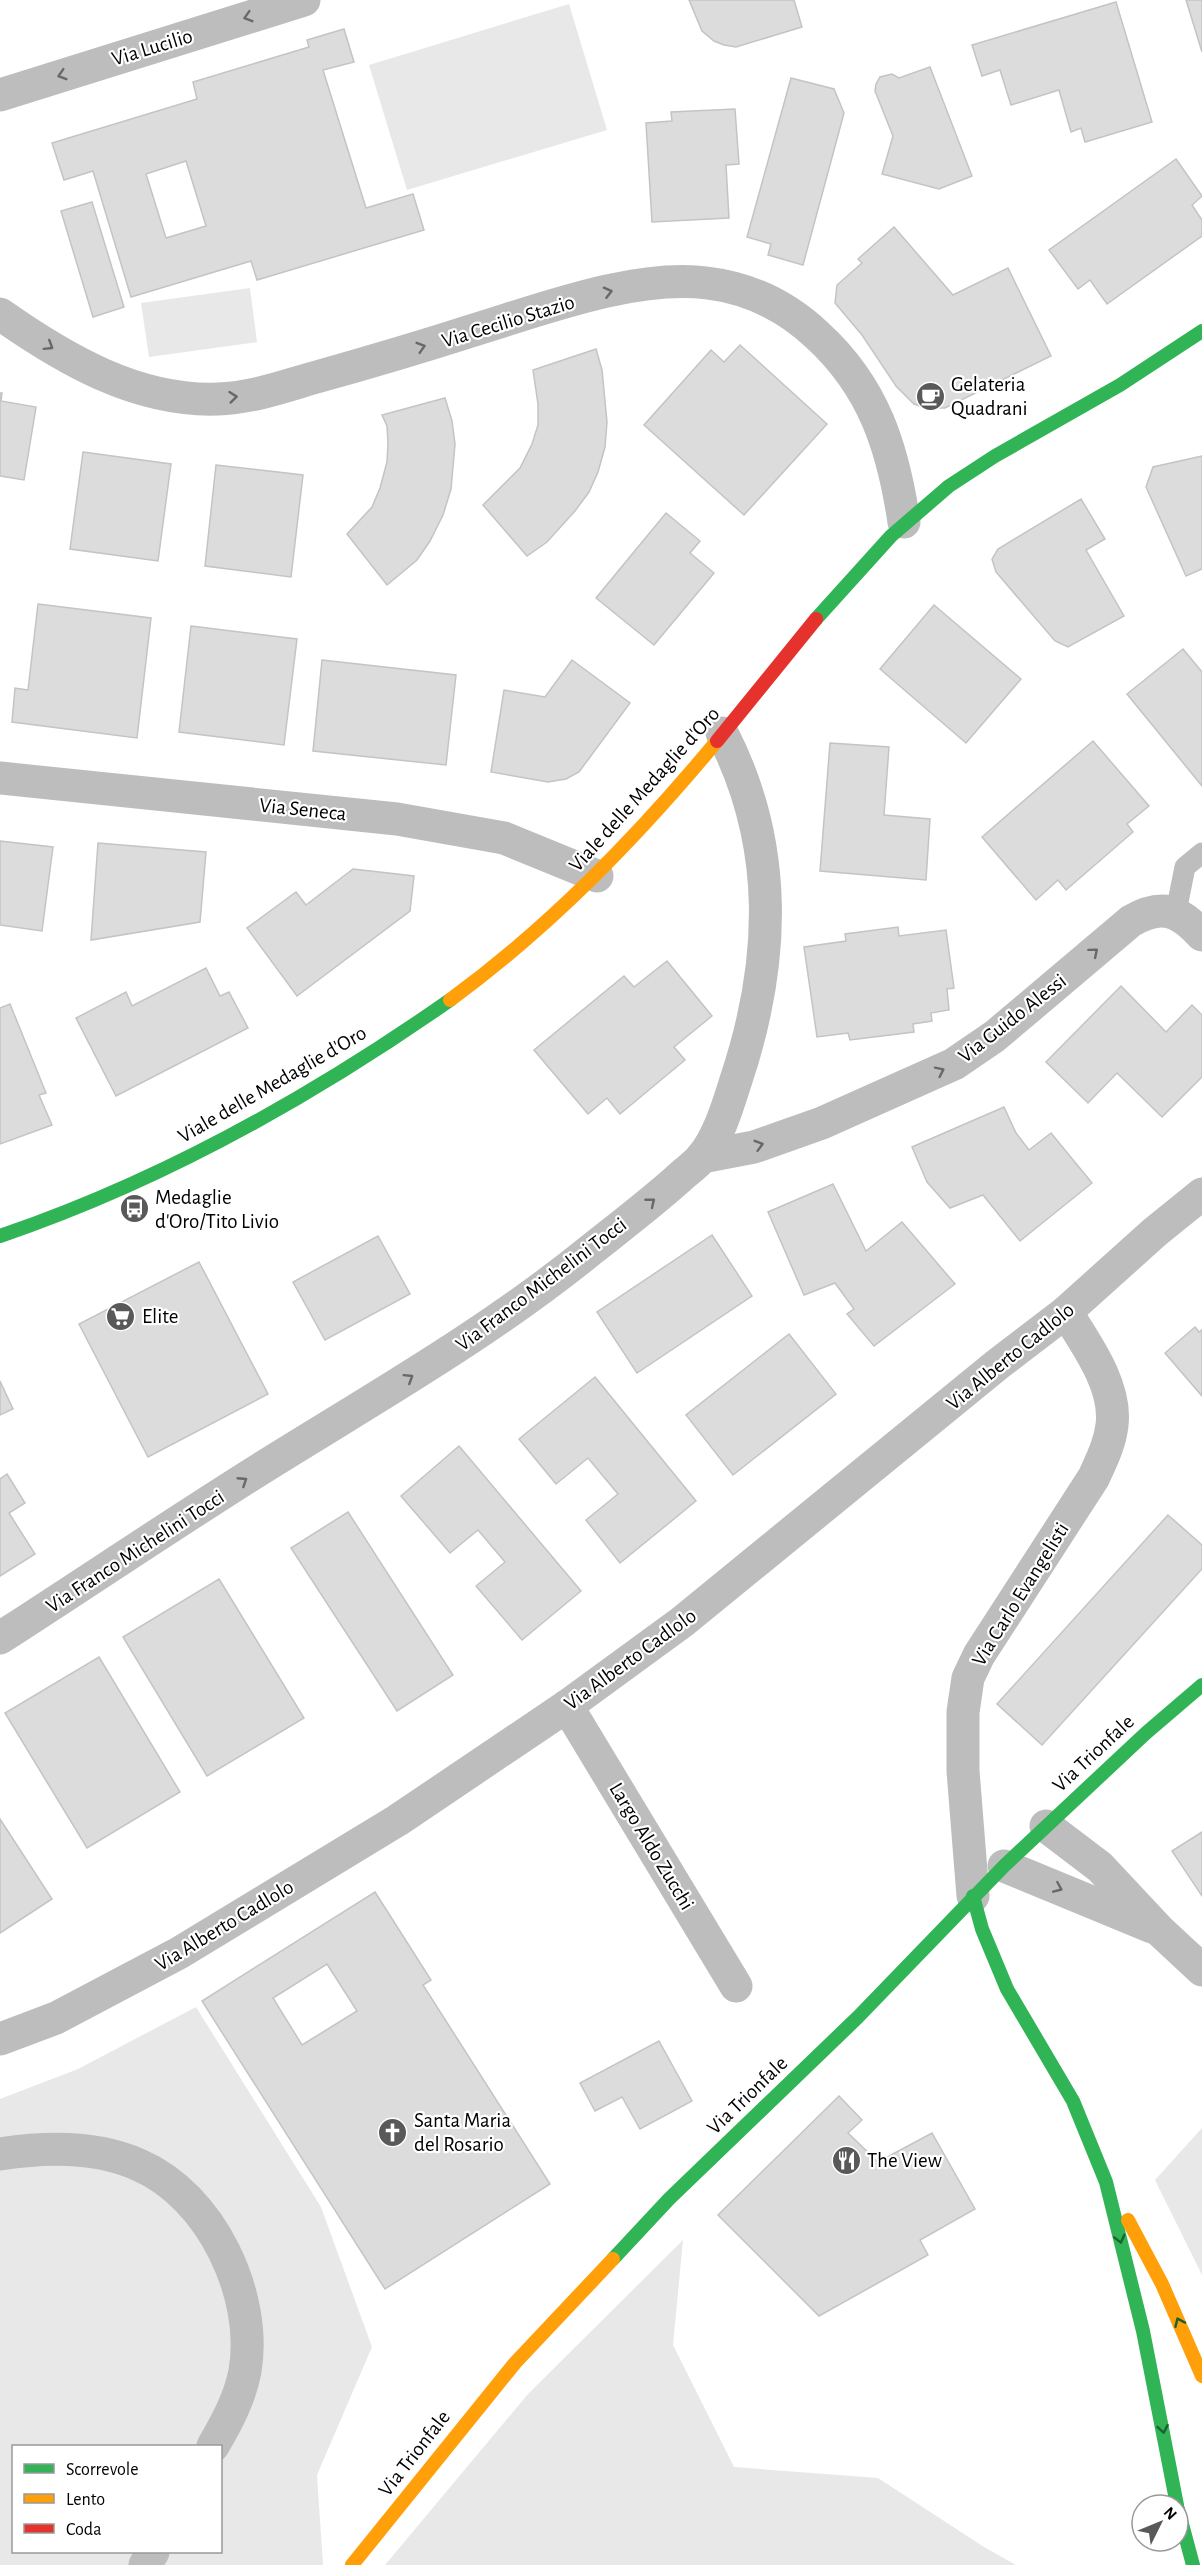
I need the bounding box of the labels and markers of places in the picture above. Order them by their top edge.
place label: Gelateria Quadrani [951,374,1028,419]
cafe icon: Gelateria Quadrani [914,380,946,412]
place label: Medaglie d'Oro/Tito Livio [155,1187,279,1232]
bus stop icon: Medaglie d'Oro/Tito Livio [118,1193,150,1225]
supermarket icon: Elite [105,1300,137,1332]
place label: Elite [142,1306,178,1327]
place label: Santa Maria del Rosario [414,2110,511,2155]
church icon: Santa Maria del Rosario [377,2116,409,2148]
restaurant icon: The View [830,2144,862,2176]
place label: The View [867,2150,942,2171]

